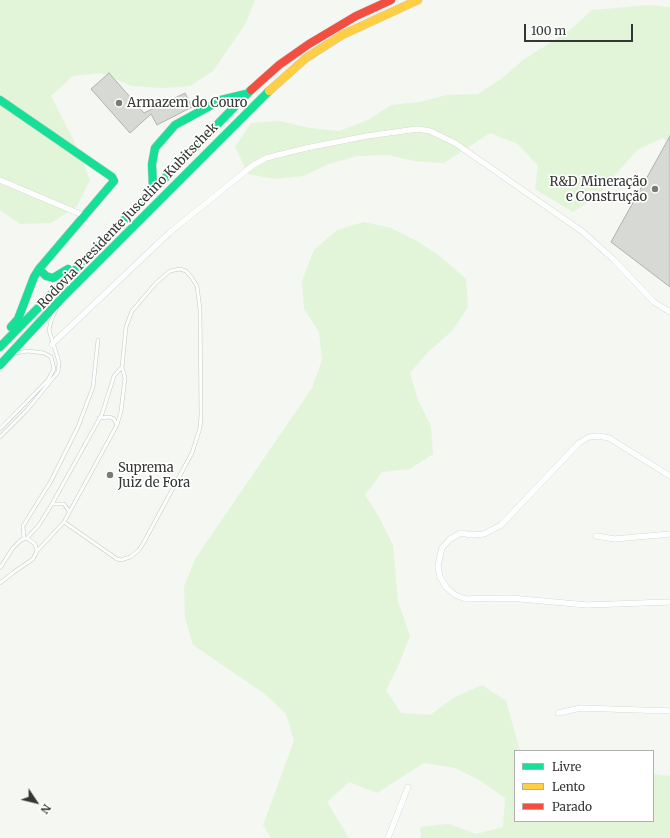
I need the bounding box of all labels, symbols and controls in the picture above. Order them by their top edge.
scale bar [526,16,635,42]
text: 100 m [531,23,566,38]
place label: Armazem do Couro [127,95,247,111]
marker: Armazem do Couro [114,98,124,108]
street label: Rodovia Presidente Juscelino Kubitschek [35,120,221,312]
place label: R&D Mineração e Construção [549,174,647,205]
marker: R&D Mineração e Construção [650,184,660,194]
place label: Suprema Juiz de Fora [118,460,190,491]
marker: Suprema Juiz de Fora [105,470,115,480]
legend [514,750,654,822]
text: Livre [552,759,581,774]
text: Lento [552,779,585,794]
north arrow [16,782,56,822]
text: Parado [552,799,592,814]
text: N [38,801,54,816]

